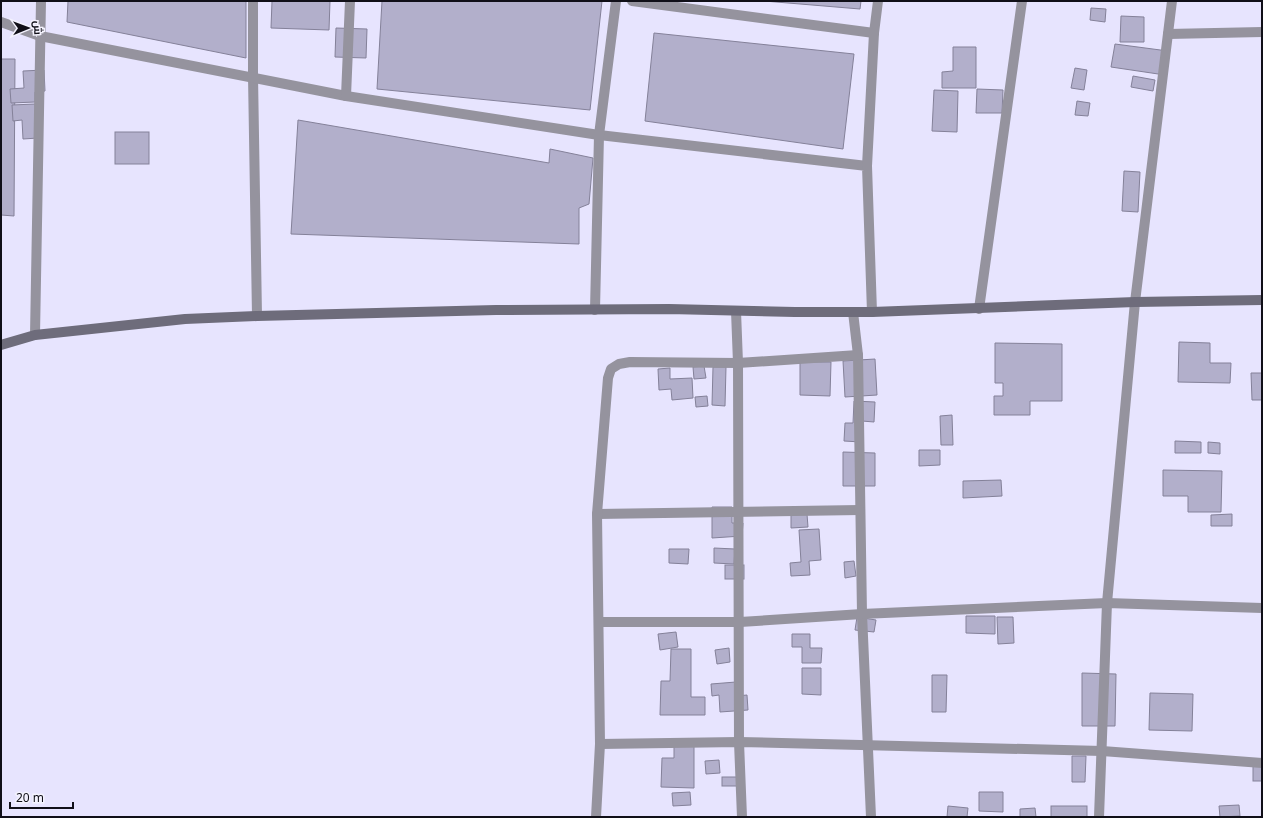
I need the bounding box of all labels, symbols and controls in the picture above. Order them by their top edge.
north arrow [8,8,48,48]
text: ش [31,21,46,35]
scale bar [10,784,73,810]
text: 20 m [16,789,44,806]

